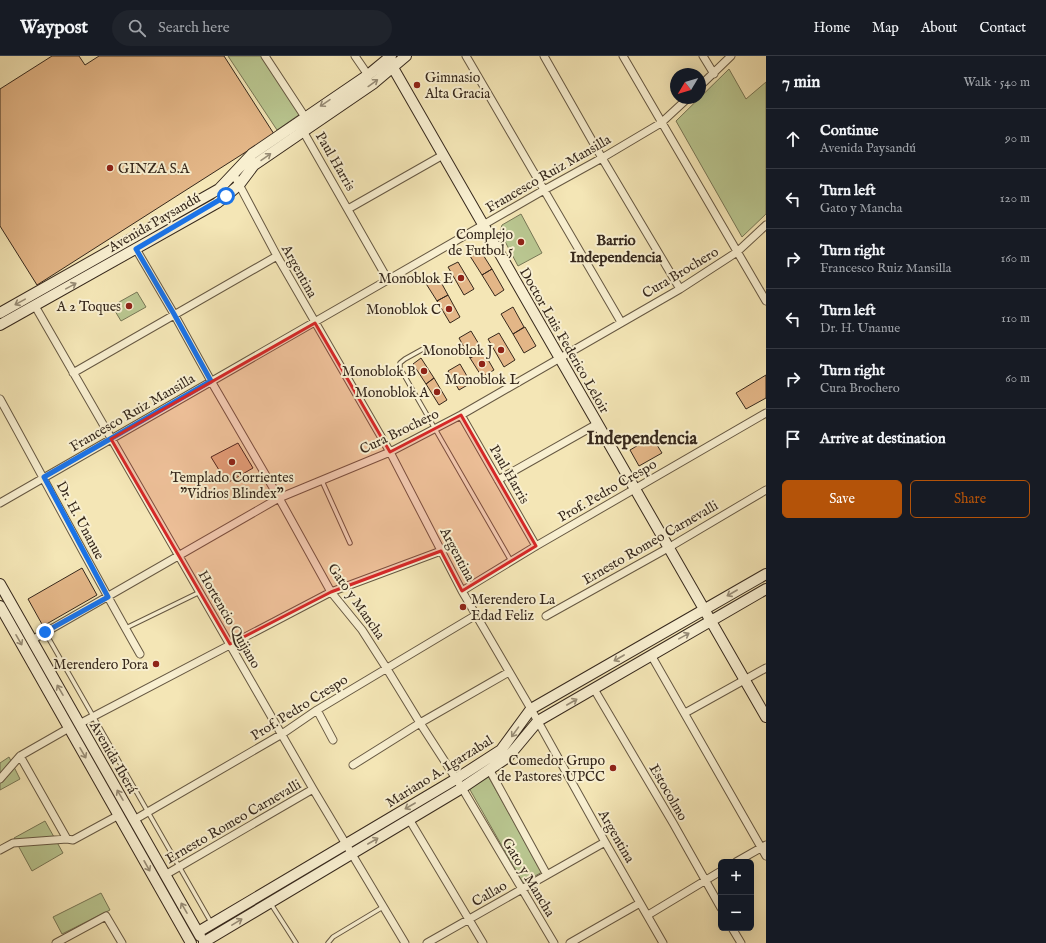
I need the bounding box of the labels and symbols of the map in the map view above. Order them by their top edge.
north arrow [670,68,706,104]
place label: Gimnasio Alta Gracia [424,69,491,103]
one-way arrow [367,79,378,87]
marker: Gimnasio Alta Gracia [412,80,422,90]
one-way arrow [320,99,331,107]
street label: Paul Harris [311,129,359,194]
street label: Francesco Ruiz Mansilla [483,130,615,217]
one-way arrow [260,153,271,161]
place label: GINZA S.A [118,160,190,178]
marker: GINZA S.A [105,163,115,173]
route start [217,187,235,205]
street label: Avenida Paysandú [104,189,204,257]
place label: Complejo de Futbol 5 [448,226,513,260]
district label: Barrio Independencia [570,231,663,267]
marker: Complejo de Futbol 5 [516,237,526,247]
street label: Argentina [277,241,322,302]
street label: Cura Brochero [639,243,722,303]
street label: Doctor Luis Federico Leloir [515,264,613,417]
place label: Monoblok E [379,270,453,288]
marker: Monoblok E [456,273,466,283]
one-way arrow [65,281,77,289]
one-way arrow [14,298,26,306]
place label: A 2 Toques [56,298,121,316]
marker: A 2 Toques [124,301,134,311]
place label: Monoblok C [366,301,441,319]
marker: Monoblok C [444,304,454,314]
place label: Monoblok J [423,342,493,360]
marker: Monoblok J [496,345,506,355]
marker: Monoblok L [477,359,487,369]
place label: Monoblok B [342,363,416,381]
marker: Monoblok B [419,366,429,376]
street label: Francesco Ruiz Mansilla [67,369,199,456]
place label: Monoblok L [445,371,519,389]
place label: Monoblok A [355,384,430,402]
marker: Monoblok A [432,387,442,397]
street label: Cura Brochero [357,405,442,459]
district label: Independencia [587,428,698,451]
street label: Paul Harris [485,442,533,507]
street label: Prof. Pedro Crespo [555,455,660,526]
marker: Templado Corrientes "Vidrios Blindex" [227,457,237,467]
place label: Templado Corrientes "Vidrios Blindex" [170,469,294,503]
street label: Dr. H. Unanue [52,478,109,563]
street label: Ernesto Romeo Carnevalli [579,497,722,589]
street label: Argentina [435,524,479,585]
street label: Gato y Mancha [323,560,390,644]
street label: Hortencio Quijano [194,567,265,672]
one-way arrow [726,590,738,598]
place label: Merendero La Edad Feliz [471,591,556,625]
marker: Merendero La Edad Feliz [458,602,468,612]
route end [36,623,54,641]
one-way arrow [678,632,690,640]
one-way arrow [16,634,24,646]
one-way arrow [613,654,625,662]
place label: Merendero Pora [53,656,149,674]
marker: Merendero Pora [151,659,161,669]
street label: Prof. Pedro Crespo [248,671,352,745]
one-way arrow [55,684,63,696]
one-way arrow [566,697,578,705]
street label: Avenida Iberá [85,717,142,798]
one-way arrow [511,726,519,737]
street label: Mariano A. Igarzabal [383,732,496,812]
one-way arrow [80,747,88,759]
place label: Comedor Grupo de Pastores UPCC [497,752,605,786]
street label: Estocolmo [645,761,692,824]
marker: Comedor Grupo de Pastores UPCC [608,763,618,773]
street label: Ernesto Romeo Carnevalli [162,776,305,868]
one-way arrow [115,789,123,801]
one-way arrow [404,803,416,811]
street label: Argentina [593,806,639,867]
street label: Gato y Mancha [498,835,559,921]
one-way arrow [367,836,379,844]
one-way arrow [144,860,152,872]
street label: Callao [469,877,511,911]
one-way arrow [180,902,188,914]
one-way arrow [231,917,243,925]

